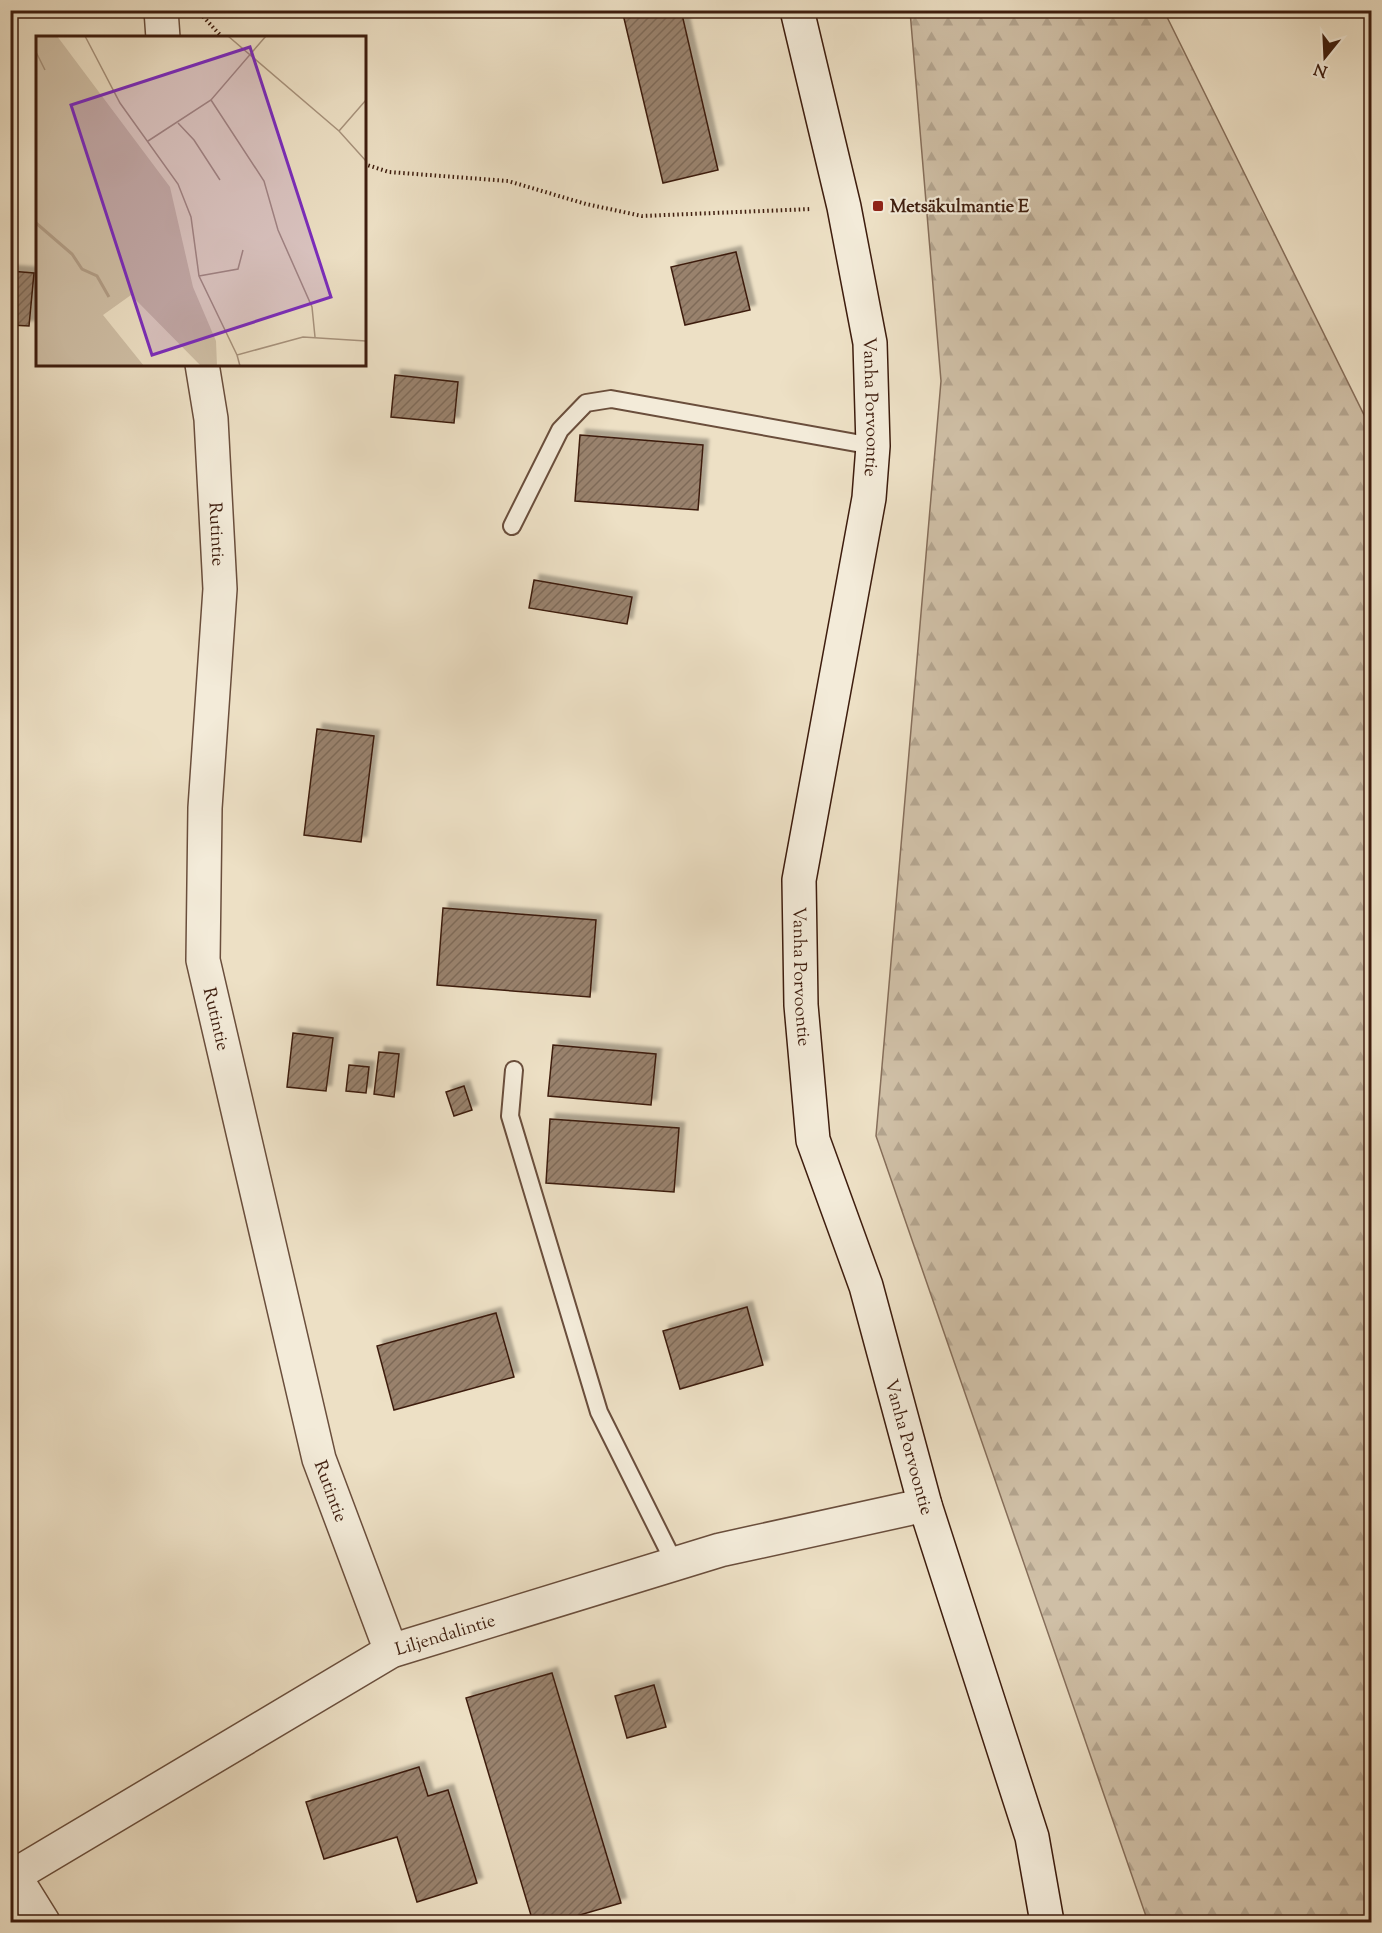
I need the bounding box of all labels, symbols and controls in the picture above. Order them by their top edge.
north arrow [1295,27,1355,87]
inset map [36,36,366,366]
text: N [1311,56,1331,82]
place label: Metsäkulmantie E [890,195,1029,221]
marker: Metsäkulmantie E [871,199,885,213]
street label: Vanha Porvoontie [855,337,884,478]
street label: Rutintie [200,502,230,567]
street label: Vanha Porvoontie [784,906,816,1048]
street label: Rutintie [195,985,235,1054]
street label: Vanha Porvoontie [877,1376,938,1519]
street label: Rutintie [306,1457,353,1526]
street label: Liljendalintie [392,1609,499,1664]

